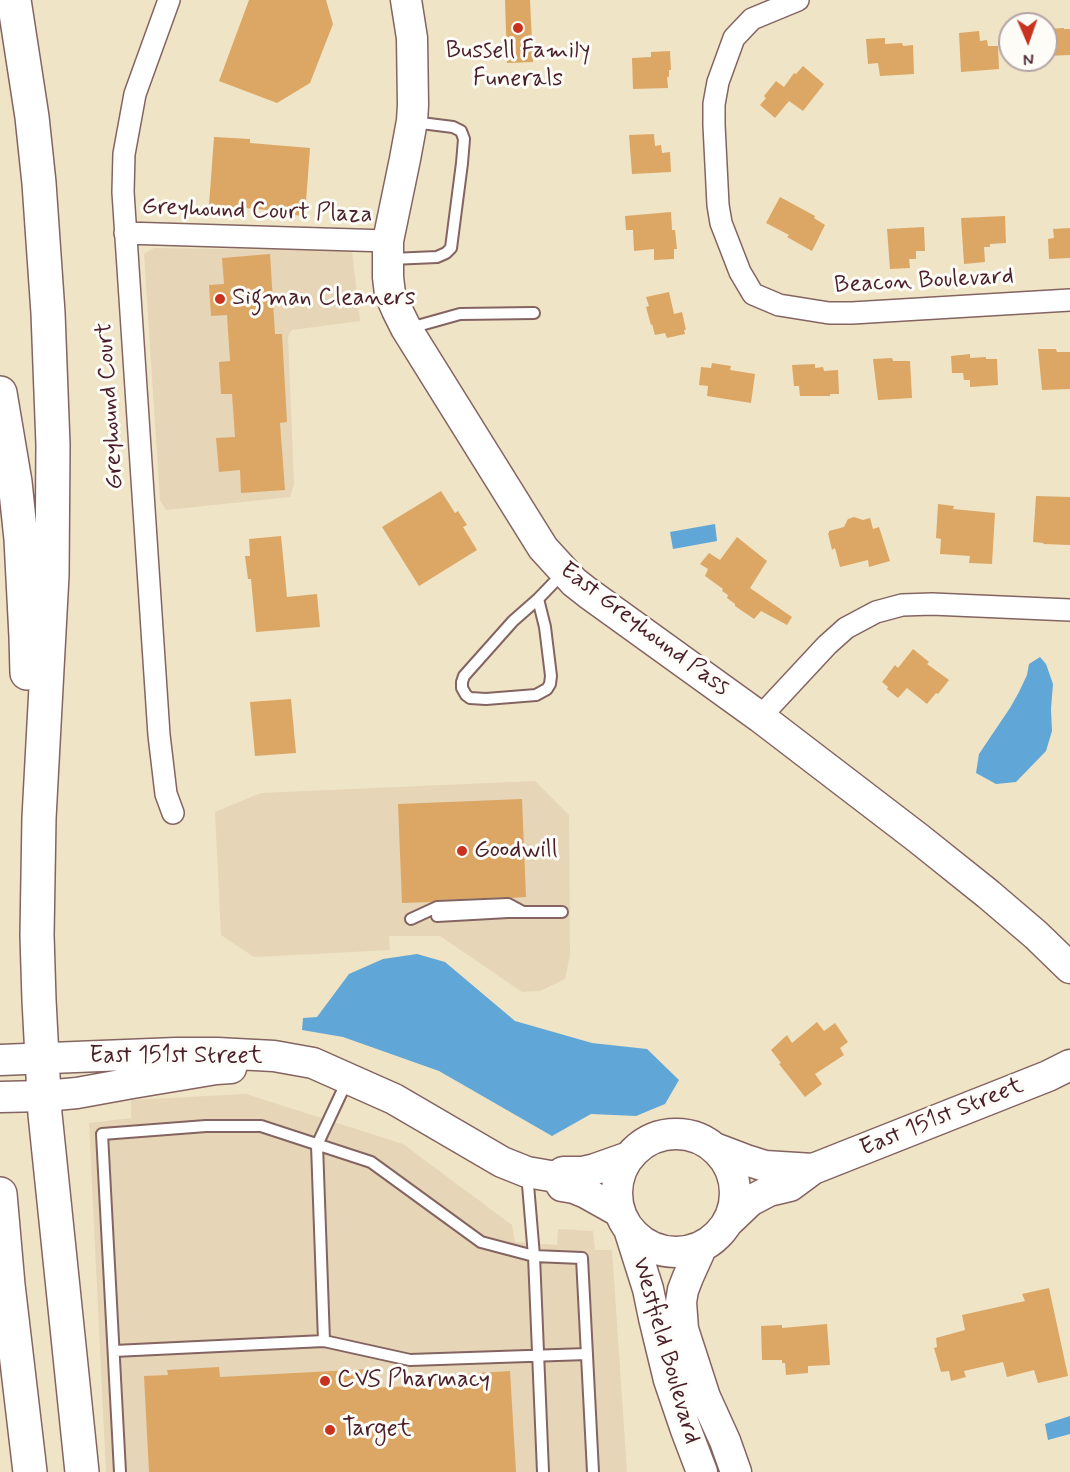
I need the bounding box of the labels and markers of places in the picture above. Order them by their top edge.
marker: Bussell Family Funerals [511,21,525,35]
place label: Bussell Family Funerals [446,38,590,94]
place label: Sigman Cleaners [232,285,415,313]
marker: Sigman Cleaners [213,292,227,306]
place label: Goodwill [474,837,558,865]
marker: Goodwill [455,844,469,858]
place label: CVS Pharmacy [337,1367,490,1395]
marker: CVS Pharmacy [318,1374,332,1388]
place label: Target [342,1416,412,1444]
marker: Target [323,1423,337,1437]

